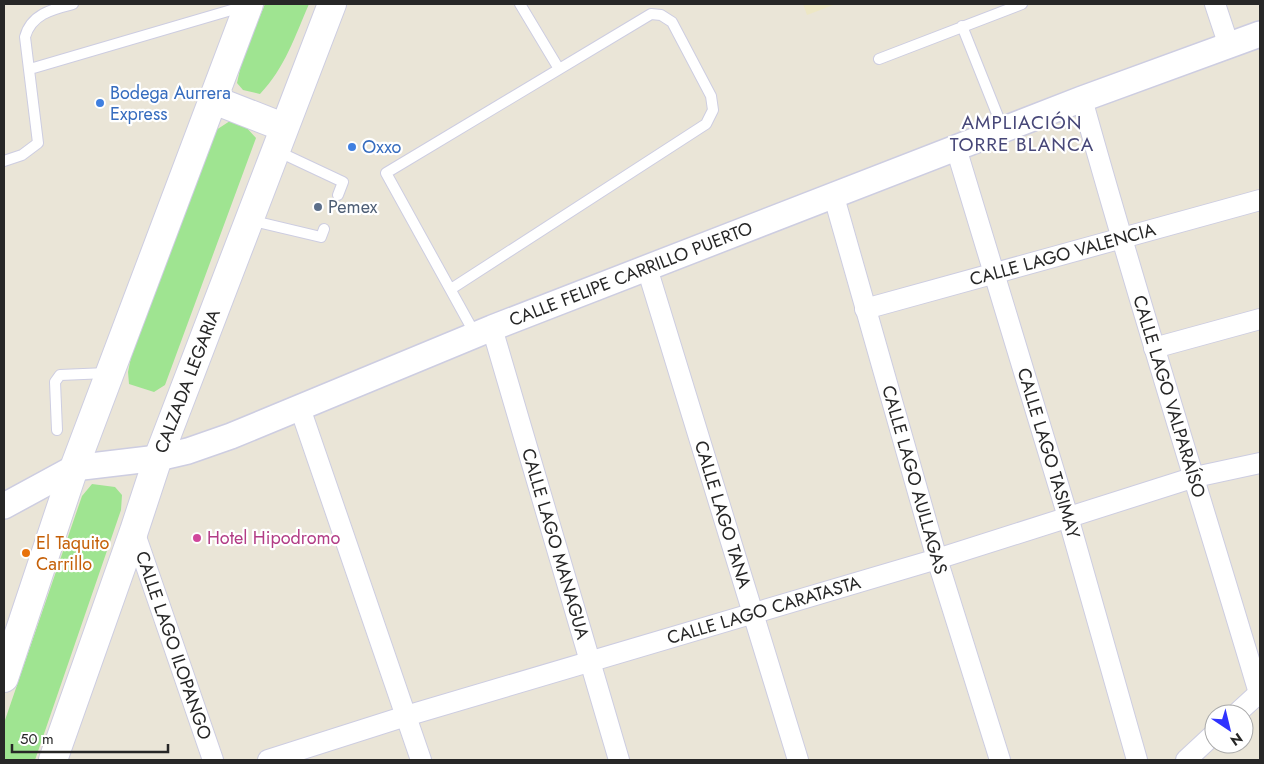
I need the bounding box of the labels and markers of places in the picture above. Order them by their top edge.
place label: Bodega Aurrera Express [110,80,231,127]
marker: Bodega Aurrera Express [94,97,106,109]
place label: Oxxo [362,134,402,160]
marker: Oxxo [346,141,358,153]
place label: Pemex [328,194,378,220]
marker: Pemex [312,201,324,213]
place label: Hotel Hipodromo [207,525,340,551]
place label: El Taquito Carrillo [36,530,109,577]
marker: Hotel Hipodromo [191,532,203,544]
marker: El Taquito Carrillo [20,547,32,559]

